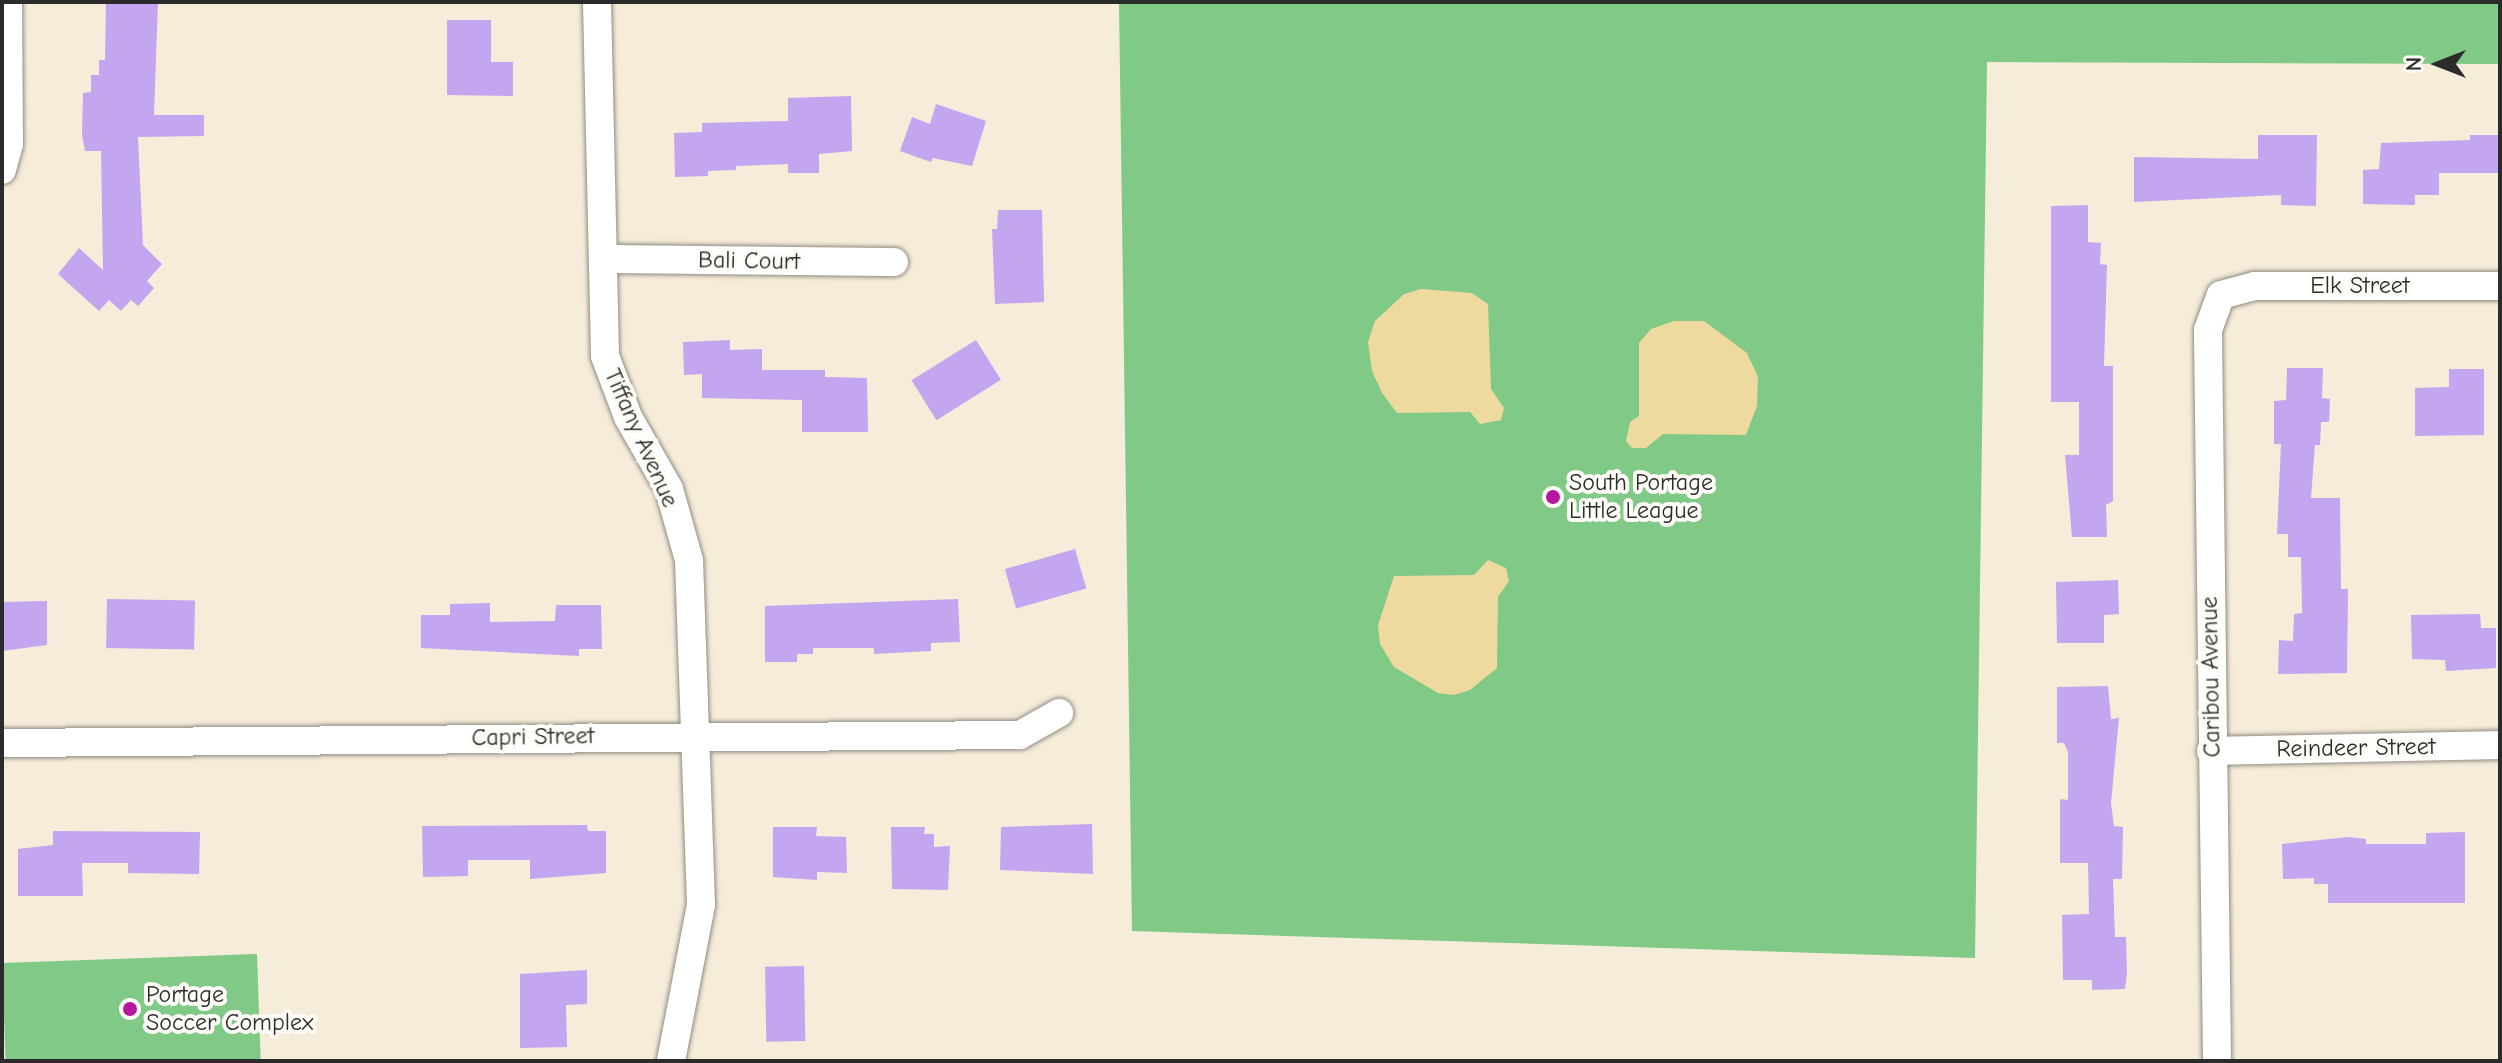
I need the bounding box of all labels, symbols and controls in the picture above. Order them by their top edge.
north arrow [2398,24,2478,104]
text: N [2401,57,2427,71]
street label: Bali Court [698,246,800,276]
street label: Elk Street [2310,272,2410,300]
street label: Tiffany Avenue [598,364,684,512]
place label: South Portage Little League [1569,469,1713,525]
marker: South Portage Little League [1544,488,1562,506]
street label: Caribou Avenue [2195,596,2227,758]
street label: Capri Street [471,722,595,752]
street label: Reindeer Street [2276,732,2436,764]
place label: Portage Soccer Complex [146,981,313,1037]
marker: Portage Soccer Complex [121,1000,139,1018]

